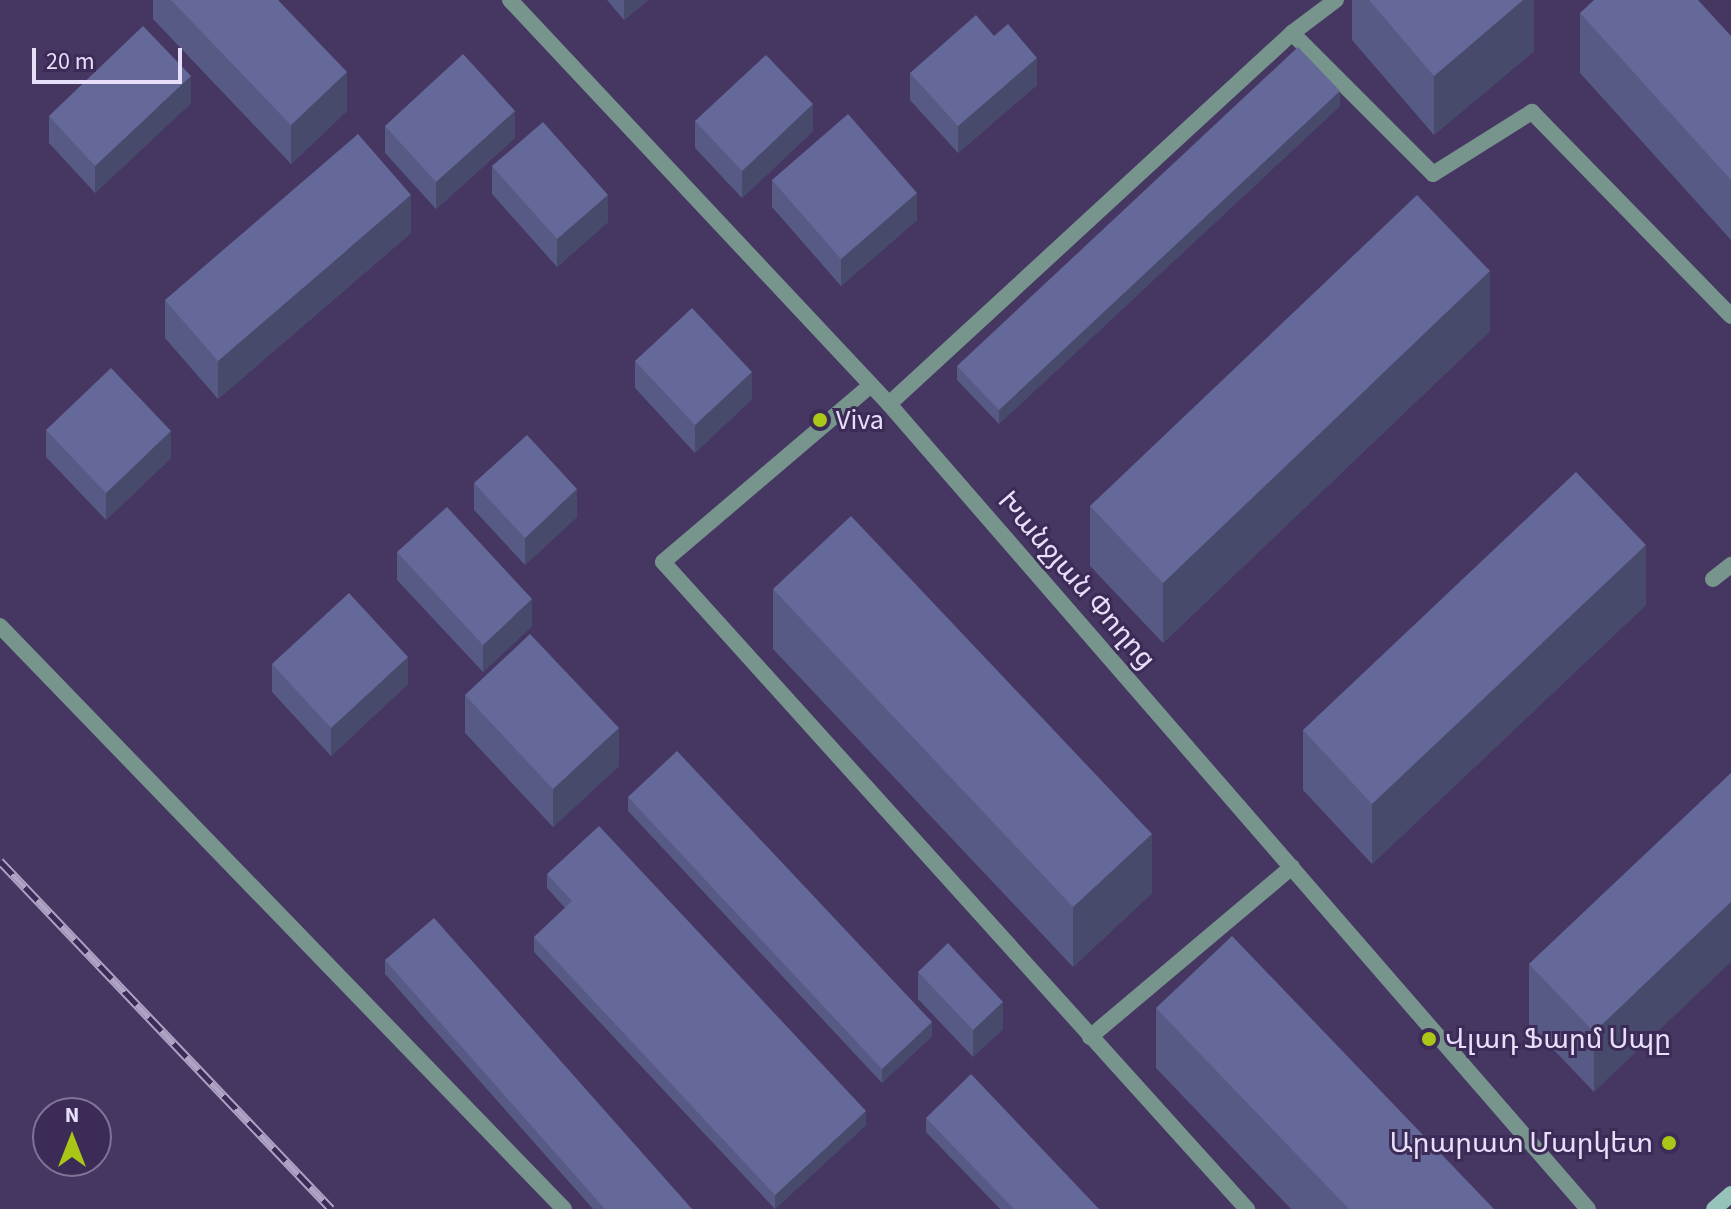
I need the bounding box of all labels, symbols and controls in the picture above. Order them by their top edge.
scale bar [36,32,186,82]
text: 20 m [46,44,95,79]
place label: Viva [836,403,884,437]
marker: Viva [811,411,829,429]
street label: Խանջյան Փողոց [991,484,1163,676]
place label: Վլադ Ֆարմ Սպը [1445,1022,1671,1056]
marker: Վլադ Ֆարմ Սպը [1420,1030,1438,1048]
north arrow [32,1097,112,1177]
text: N [65,1099,79,1131]
place label: Արարատ Մարկետ [1389,1126,1653,1160]
marker: Արարատ Մարկետ [1660,1134,1678,1152]

